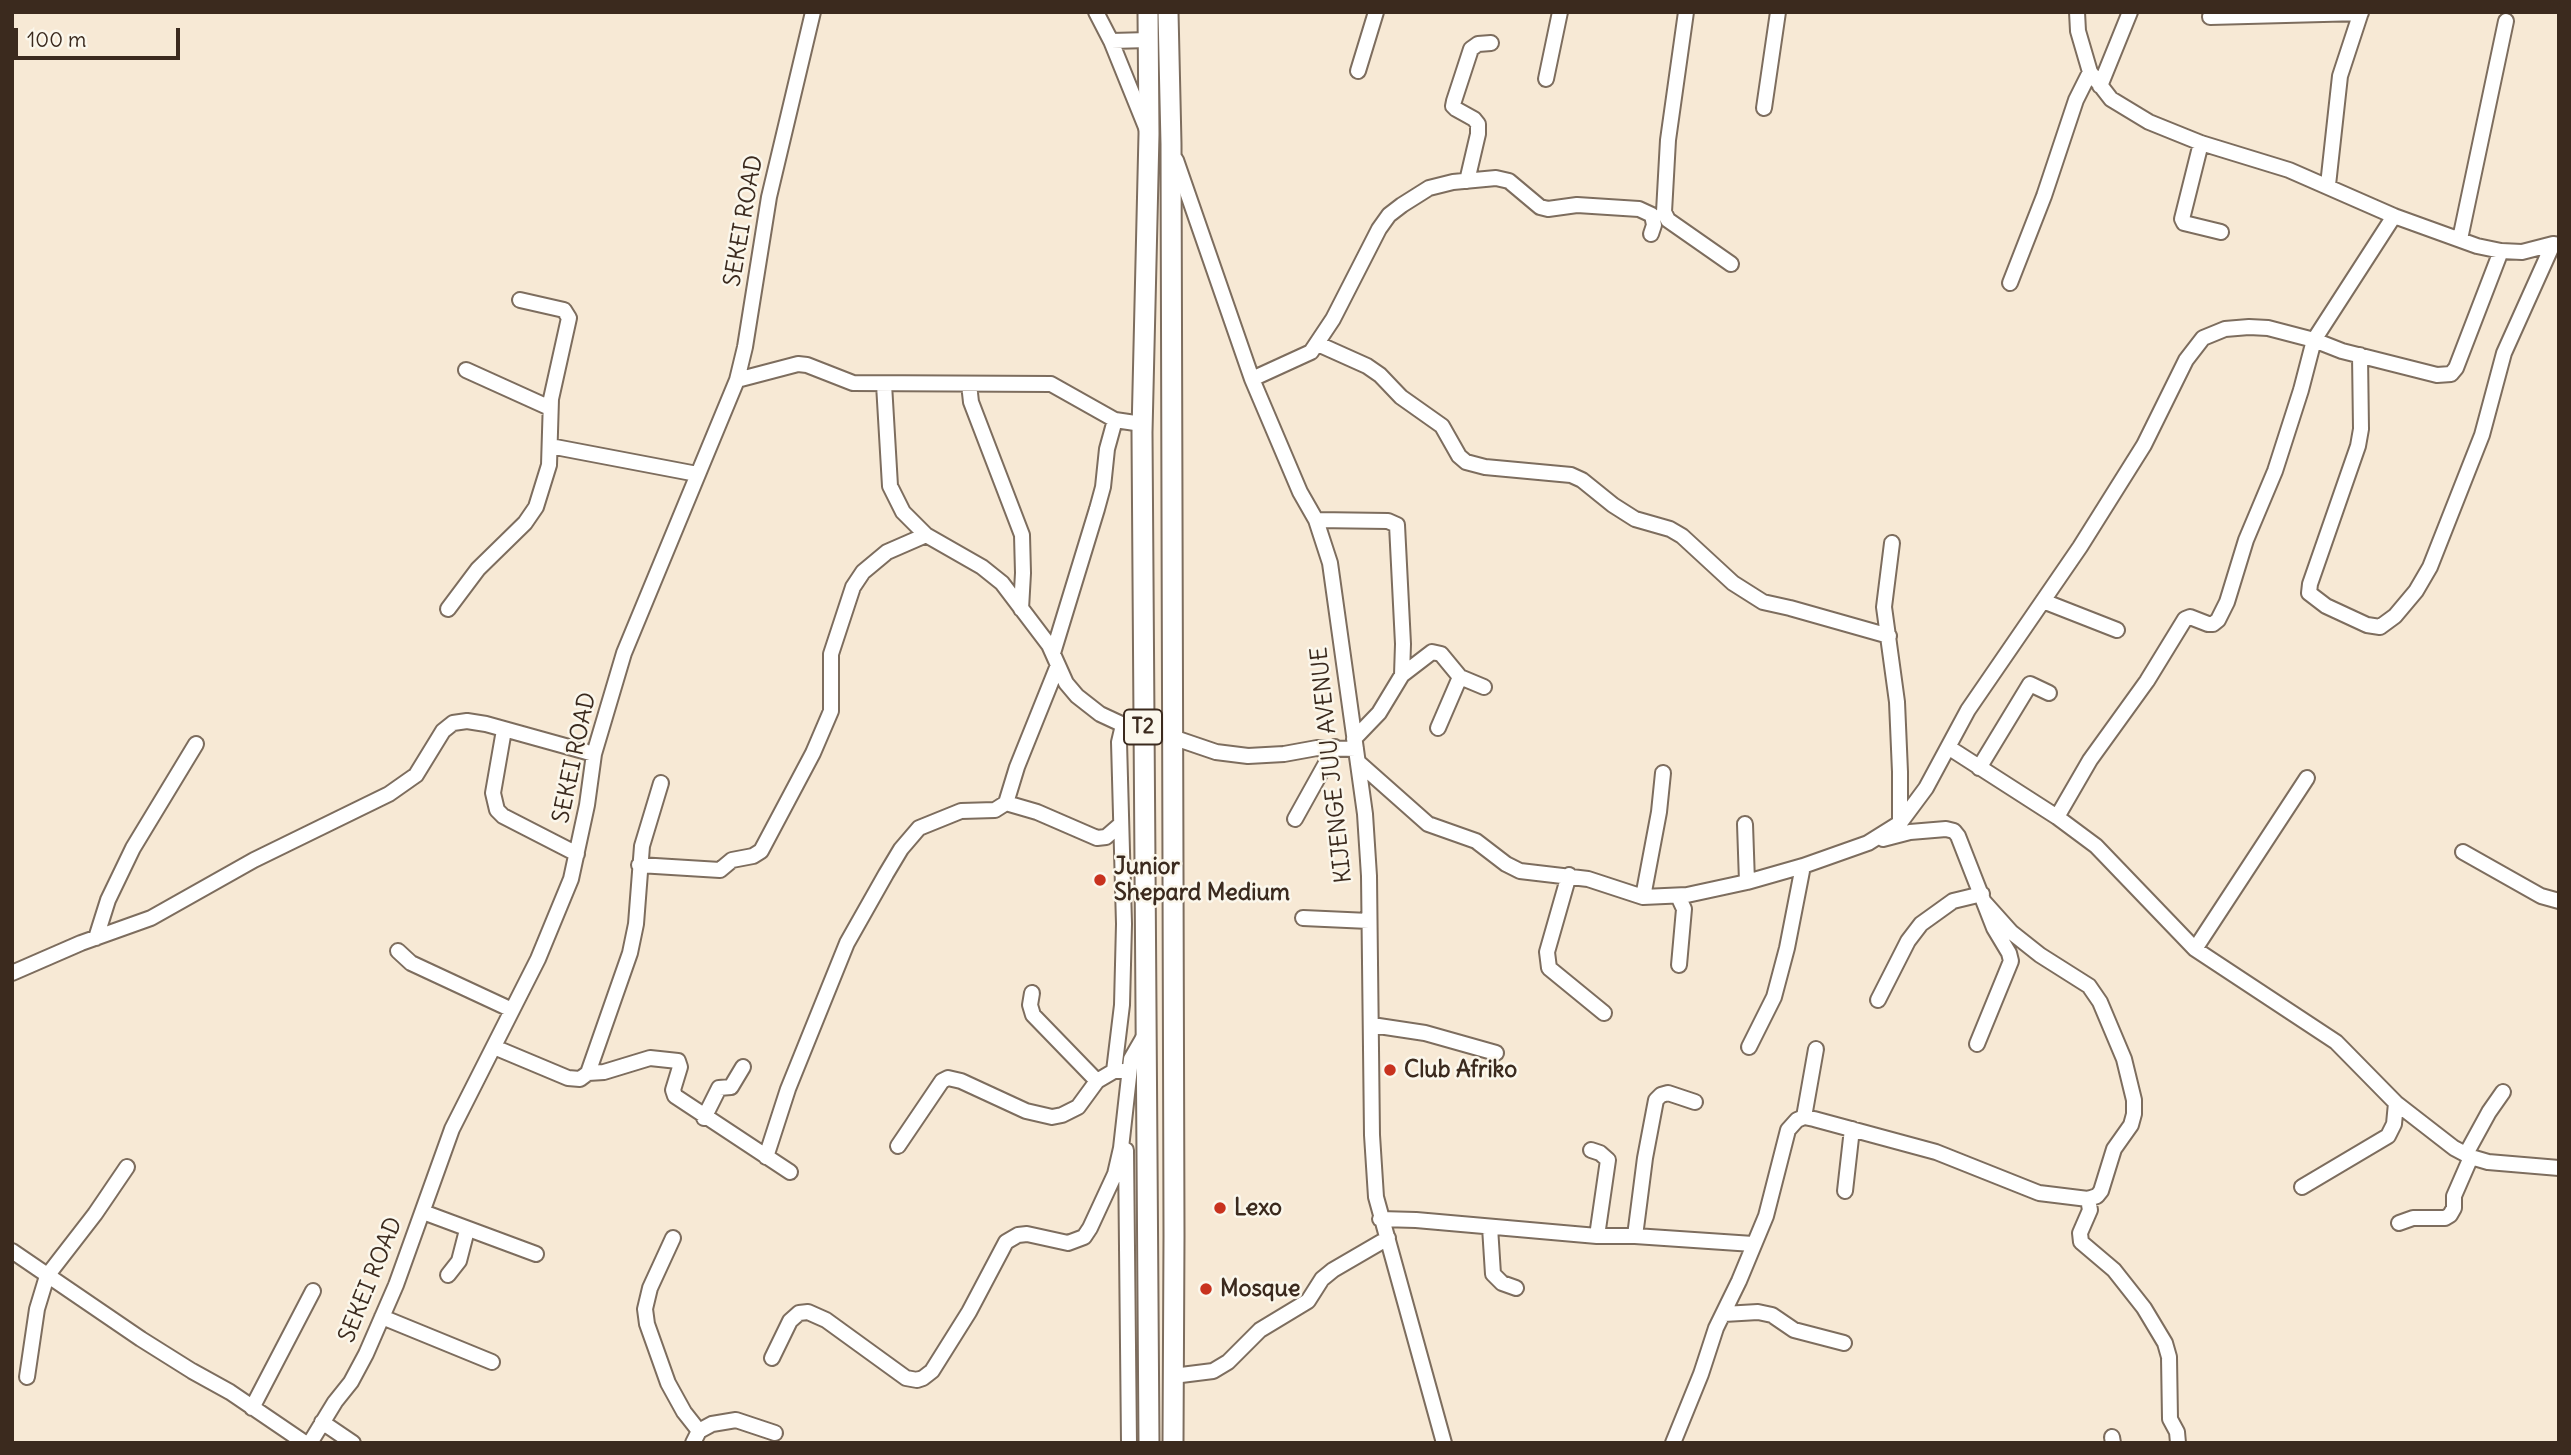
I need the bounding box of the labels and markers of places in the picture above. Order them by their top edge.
place label: Junior Shepard Medium [1114,853,1290,907]
marker: Junior Shepard Medium [1092,872,1108,888]
place label: Club Afriko [1404,1056,1517,1084]
marker: Club Afriko [1382,1062,1398,1078]
place label: Lexo [1234,1194,1282,1222]
marker: Lexo [1212,1200,1228,1216]
place label: Mosque [1220,1275,1300,1303]
marker: Mosque [1198,1281,1214,1297]

